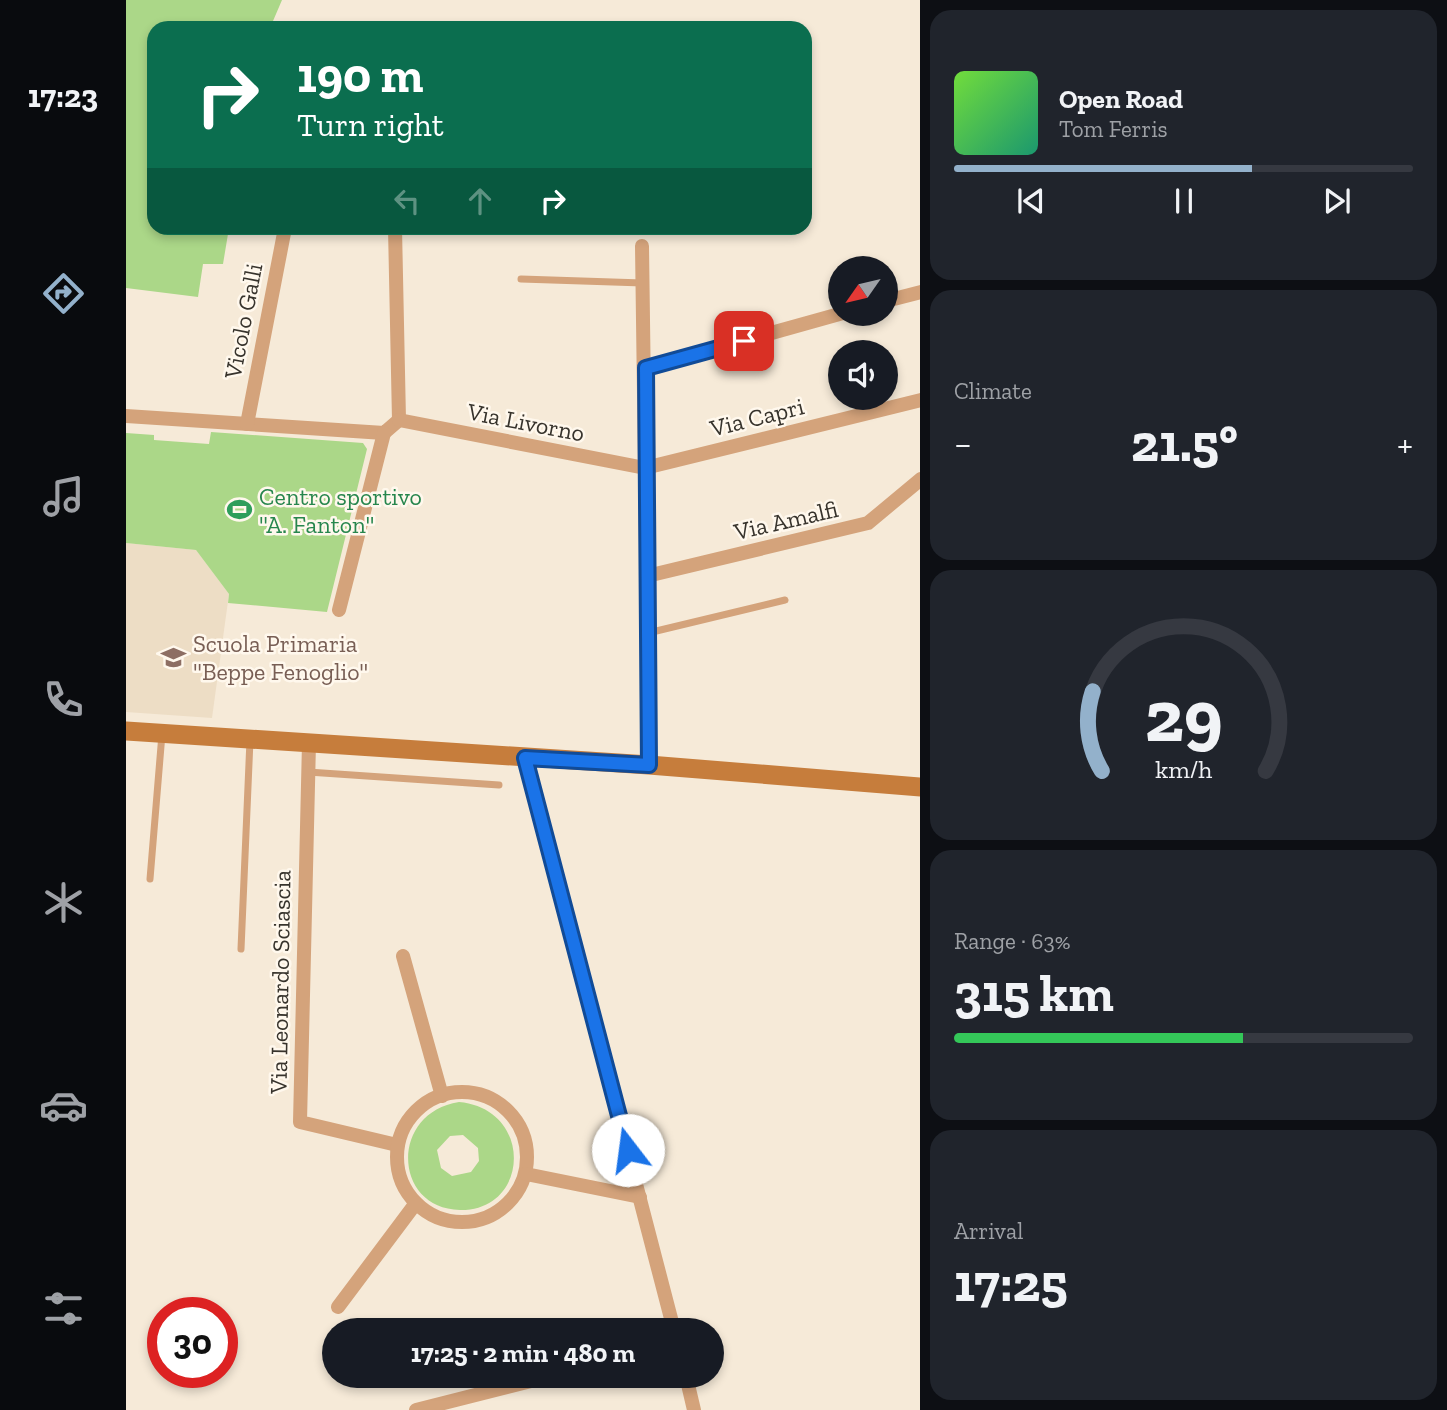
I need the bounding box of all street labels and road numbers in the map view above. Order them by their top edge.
street label: Vicolo Galli [217,261,268,382]
street label: Via Capri [706,391,807,443]
street label: Via Livorno [464,396,587,448]
street label: Via Amalfi [730,494,841,546]
street label: Via Leonardo Sciascia [264,869,296,1095]

